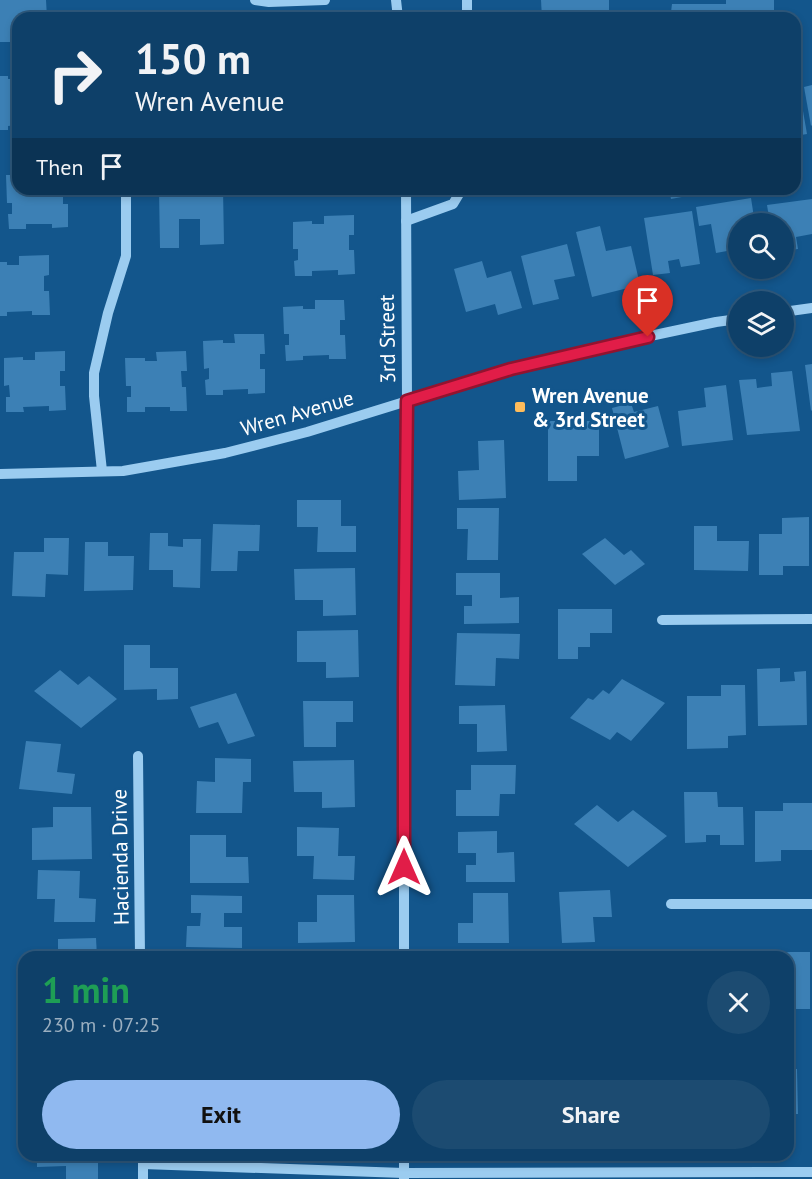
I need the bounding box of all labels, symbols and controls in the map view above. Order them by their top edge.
text: 150 m [135,31,251,86]
icon: right [36,36,114,114]
text: Wren Avenue [135,84,285,118]
icon: arrive [95,150,128,183]
text: Then [36,153,83,181]
map controls [728,213,794,357]
button: search [728,213,794,279]
pin [622,275,673,337]
icon: arrive [631,284,664,317]
button: layers [728,291,794,357]
street label: 3rd Street [373,294,401,384]
place label: Wren Avenue & 3rd Street [532,382,649,433]
street label: Wren Avenue [237,384,357,442]
marker: Wren Avenue & 3rd Street [513,400,527,414]
street label: Hacienda Drive [105,789,135,925]
position arrow [372,835,436,899]
text: 1 min [42,966,130,1013]
button: close [707,971,770,1034]
text: 230 m · 07:25 [42,1012,160,1038]
button: Exit [42,1080,400,1149]
button: Share [412,1080,770,1149]

